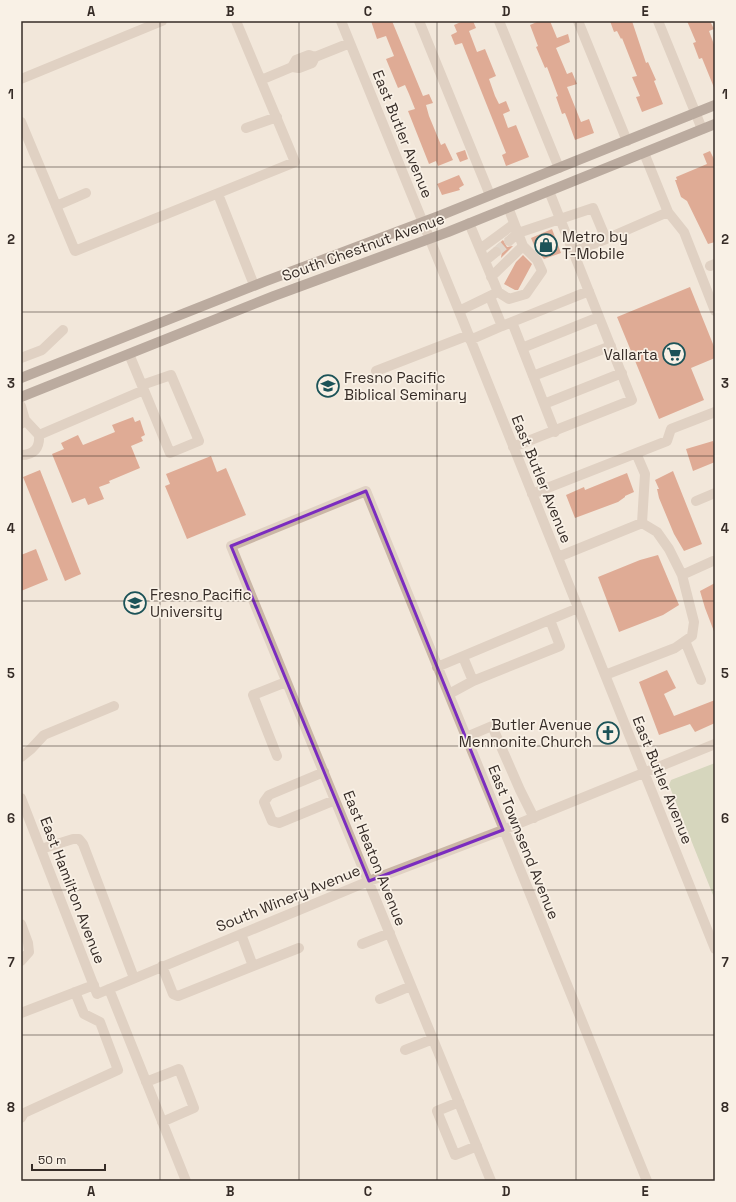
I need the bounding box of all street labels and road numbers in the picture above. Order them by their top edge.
street label: East Butler Avenue [369,67,437,201]
street label: South Chestnut Avenue [279,209,447,285]
street label: East Butler Avenue [508,412,576,546]
street label: East Butler Avenue [629,713,697,847]
street label: East Townsend Avenue [484,762,564,922]
street label: East Heaton Avenue [339,788,411,928]
street label: East Hamilton Avenue [36,814,110,966]
street label: South Winery Avenue [213,860,363,936]

